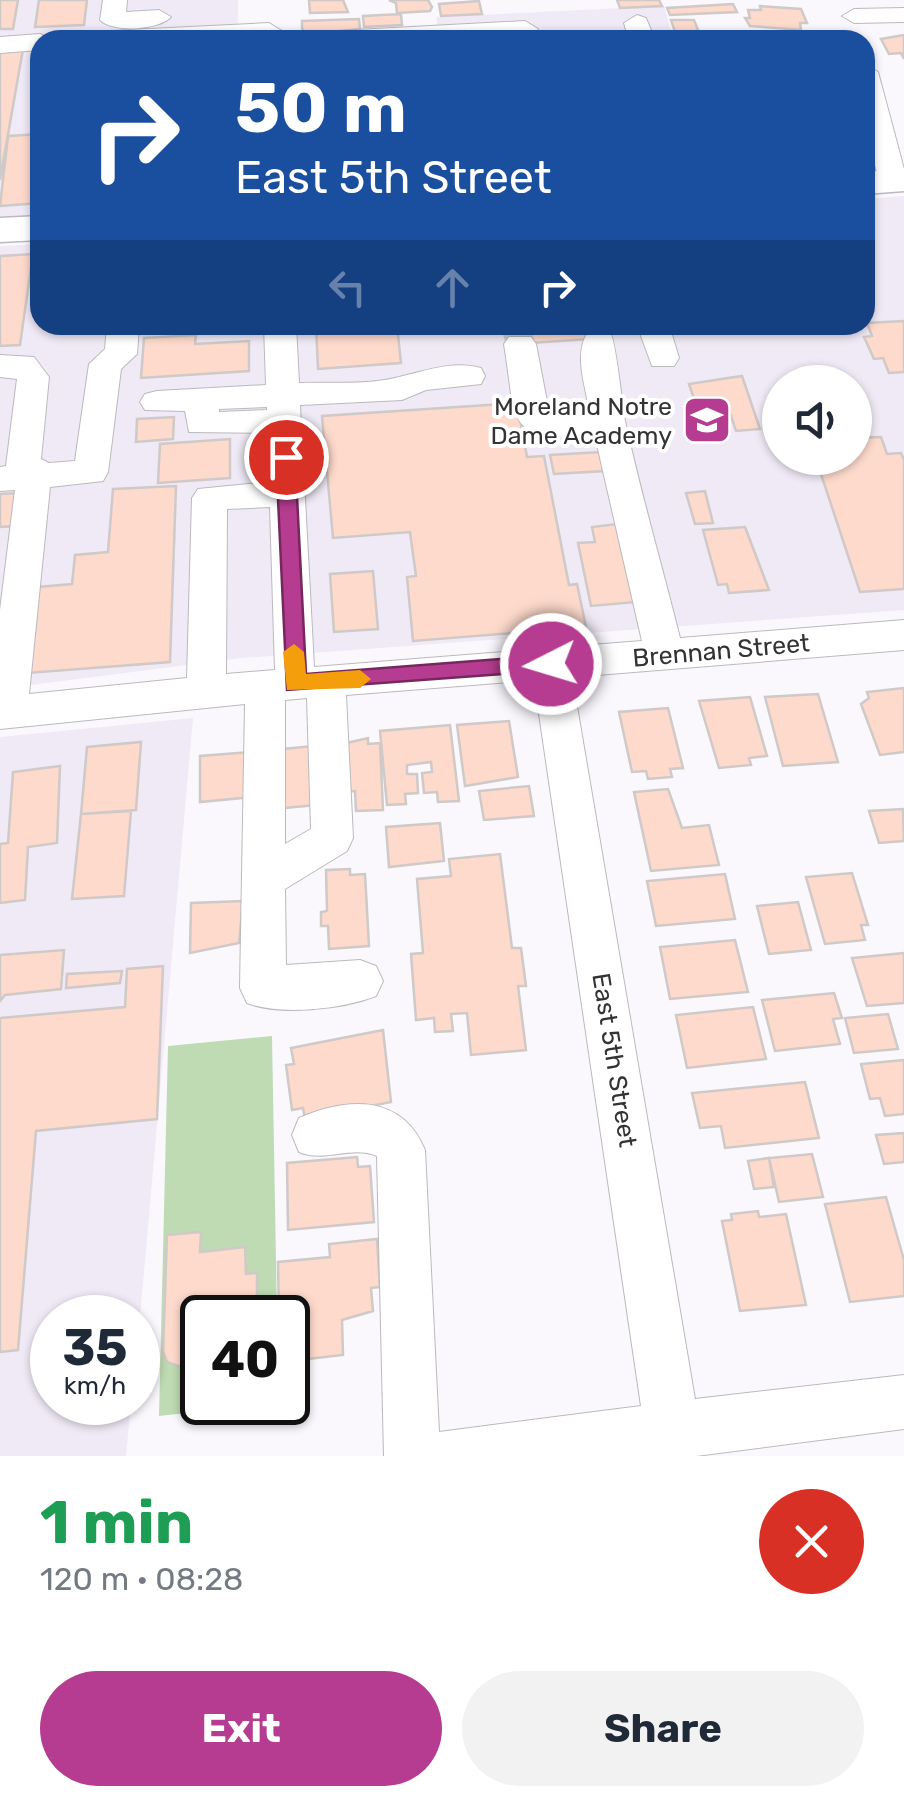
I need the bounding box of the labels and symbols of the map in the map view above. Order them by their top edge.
place label: Moreland Notre Dame Academy [491,392,672,450]
school or university icon: Moreland Notre Dame Academy [681,394,733,446]
pin [244,415,329,500]
position arrow [499,612,603,716]
street label: Brennan Street [631,628,811,673]
street label: East 5th Street [586,971,643,1149]
speed limit sign: 40 [180,1295,310,1425]

